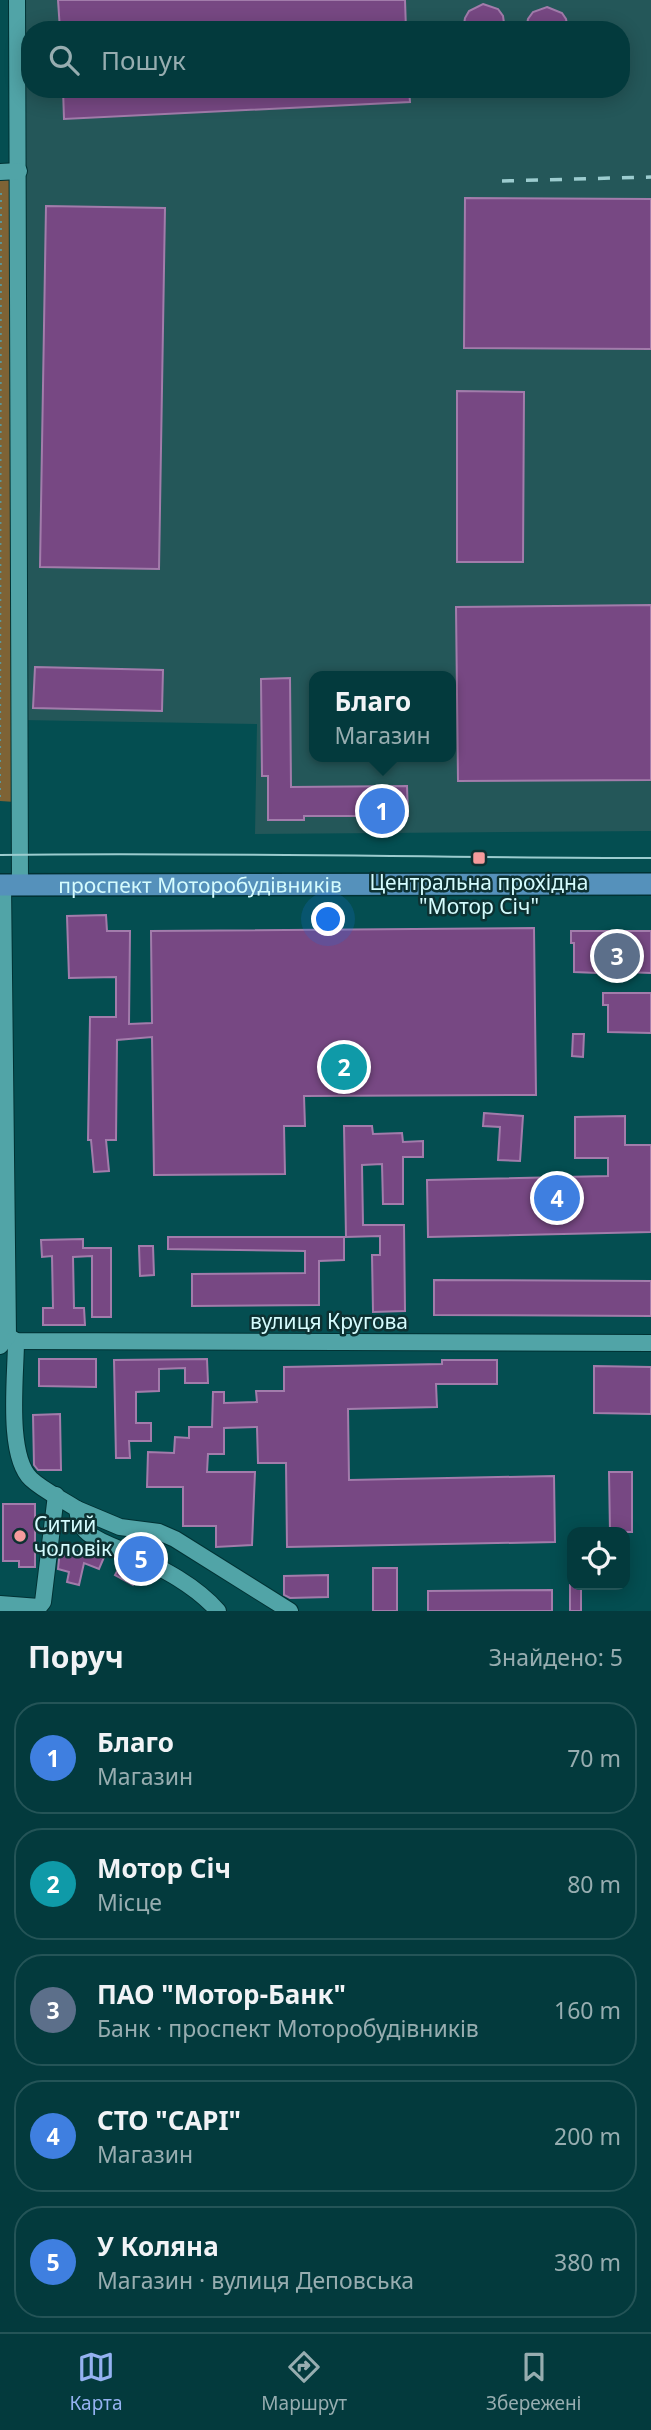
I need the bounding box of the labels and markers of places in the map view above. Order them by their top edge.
pin: 1 [359,785,405,837]
marker: Центральна прохідна "Мотор Січ" [471,850,487,866]
place label: Центральна прохідна "Мотор Січ" [369,868,589,920]
pin: 3 [594,930,640,982]
pin: 2 [321,1041,367,1093]
pin: 4 [534,1172,580,1224]
place label: Ситий чоловік [34,1510,112,1562]
marker: Ситий чоловік [12,1528,28,1544]
pin: 5 [118,1533,164,1585]

